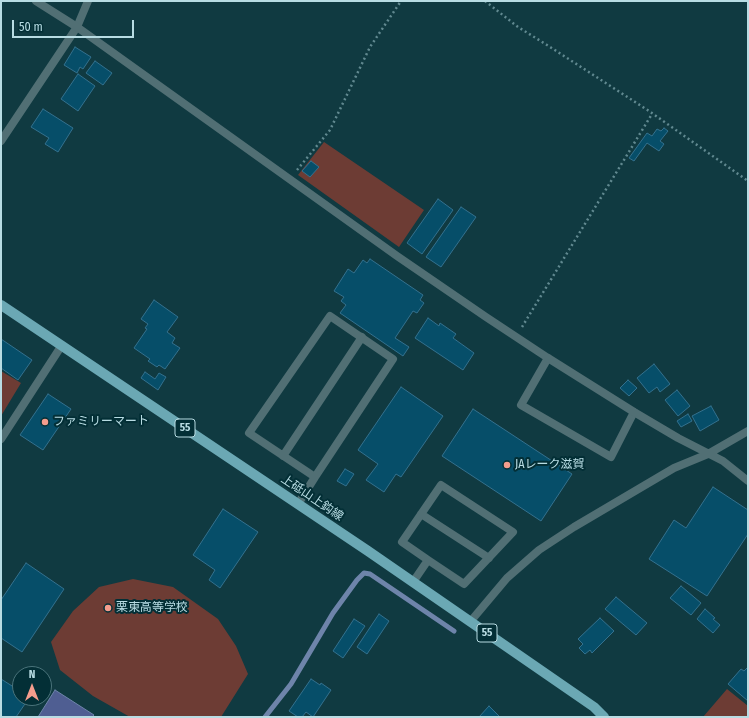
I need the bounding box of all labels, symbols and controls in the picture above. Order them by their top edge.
scale bar [14,12,136,38]
text: 50 m [19,20,43,34]
place label: ファミリーマート [53,415,149,429]
marker: ファミリーマート [40,417,50,427]
road number: 55 [175,419,195,437]
place label: JAレーク滋賀 [515,458,585,472]
marker: JAレーク滋賀 [502,460,512,470]
street label: 上砥山上鈎線 [278,472,346,524]
place label: 栗東高等学校 [116,601,188,615]
marker: 栗東高等学校 [103,603,113,613]
road number: 55 [477,624,497,642]
north arrow [12,666,52,706]
text: N [29,668,35,681]

